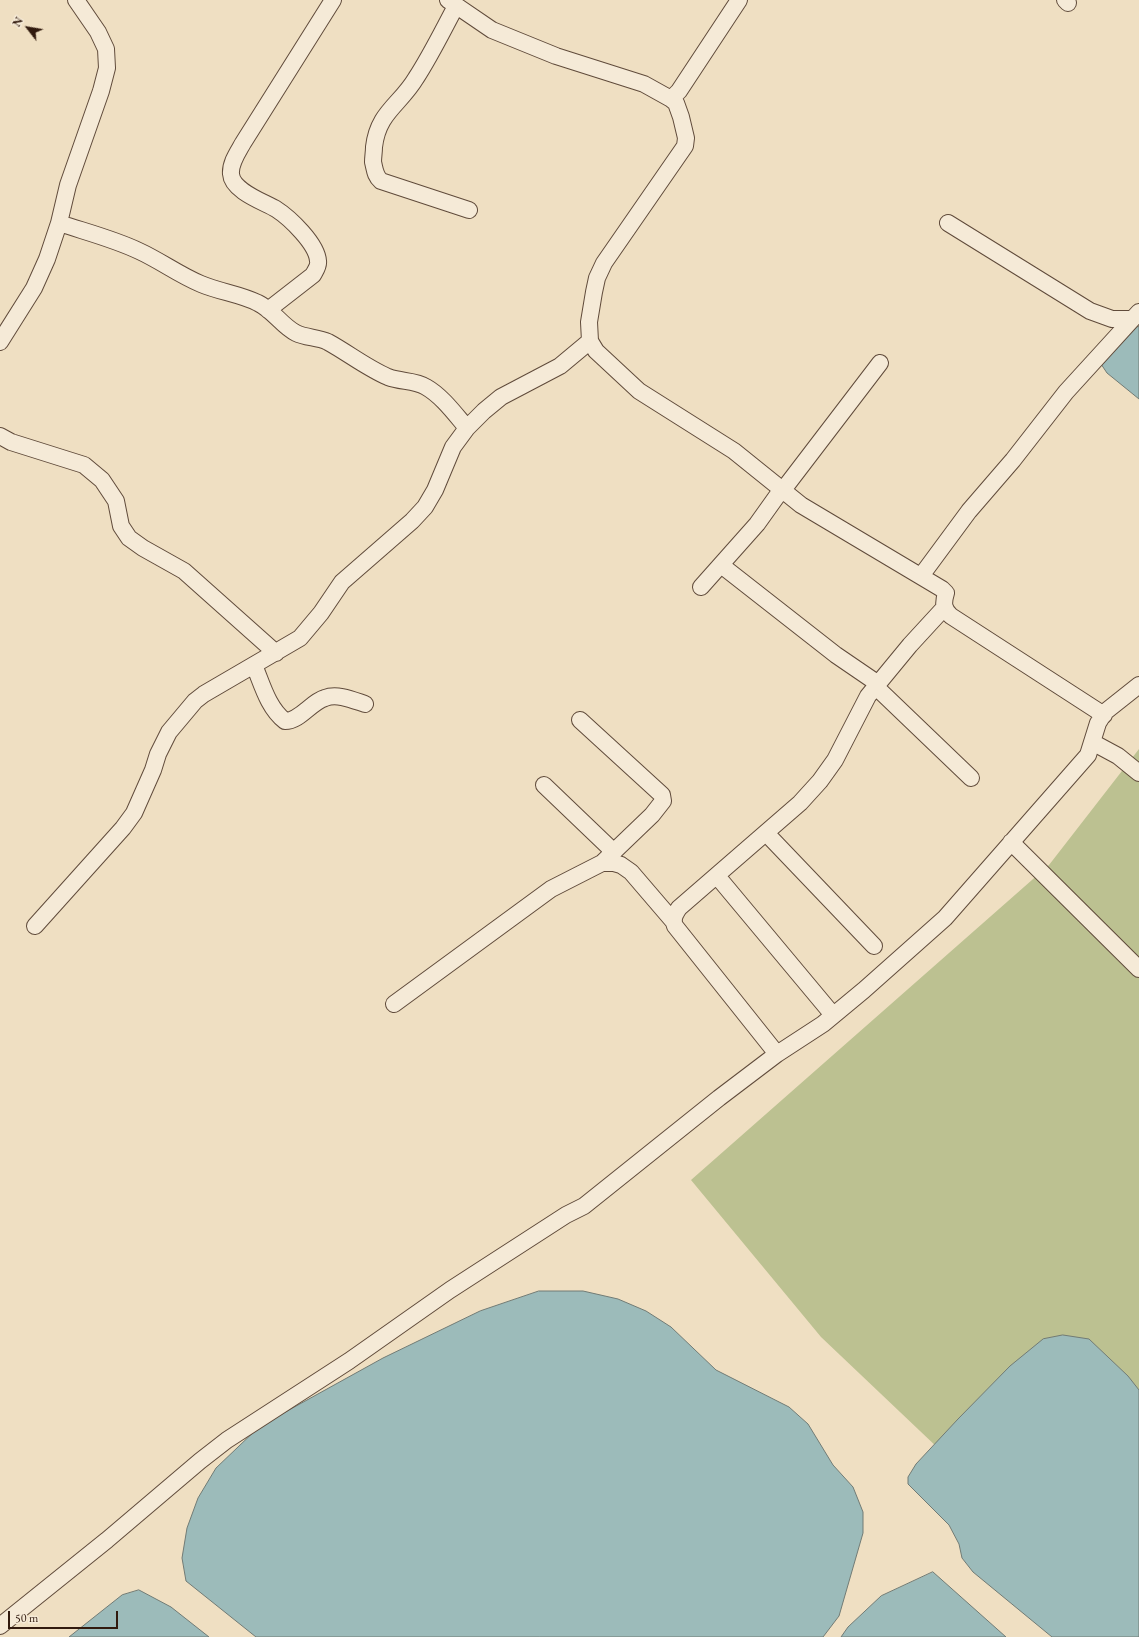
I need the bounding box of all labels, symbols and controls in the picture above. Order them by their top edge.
north arrow [8,8,48,48]
text: N [9,14,26,29]
scale bar [10,1603,120,1629]
text: 50 m [15,1610,38,1626]

